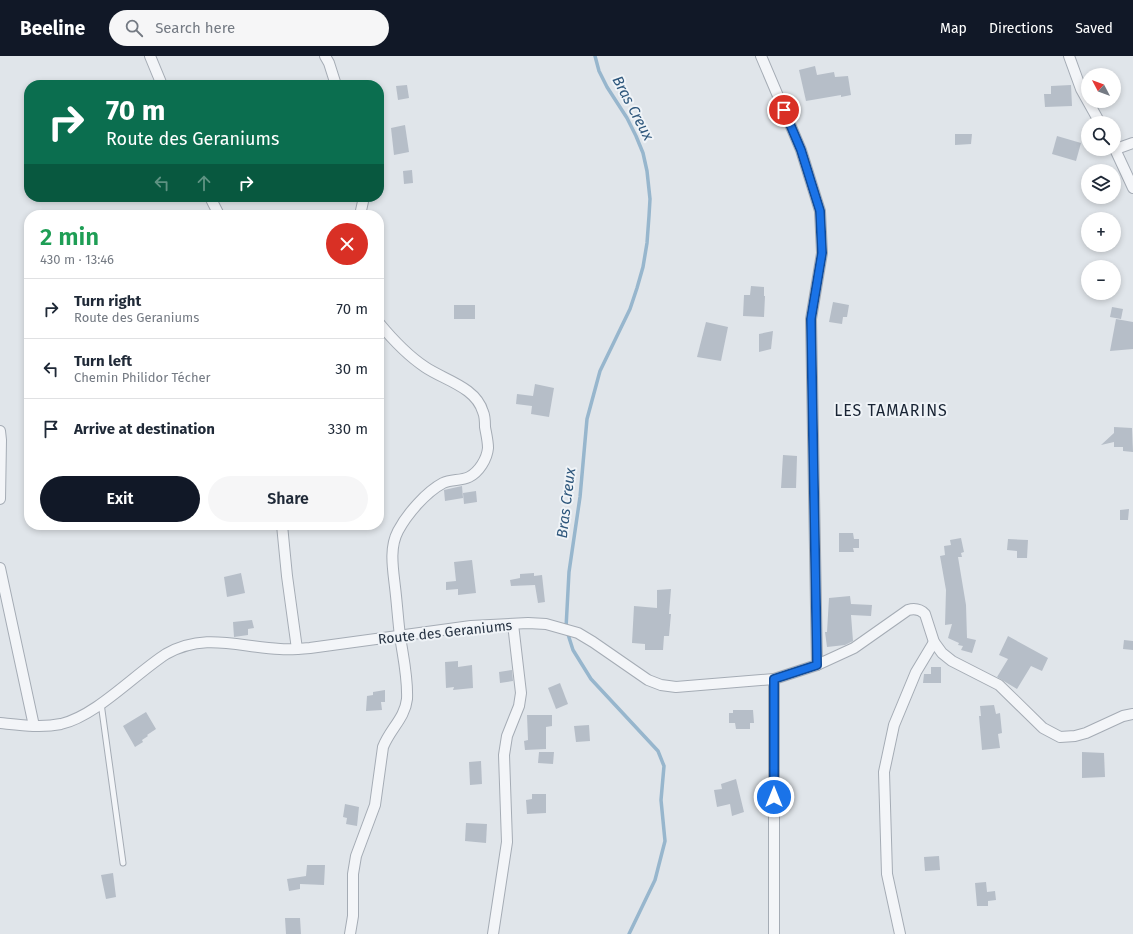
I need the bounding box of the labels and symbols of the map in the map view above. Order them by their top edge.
north arrow [1081,68,1121,108]
water label: Bras Creux [608,73,658,144]
pin [767,93,801,127]
district label: LES TAMARINS [834,401,948,420]
water label: Bras Creux [553,466,579,539]
street label: Route des Geraniums [377,617,513,648]
position arrow [753,776,795,818]

